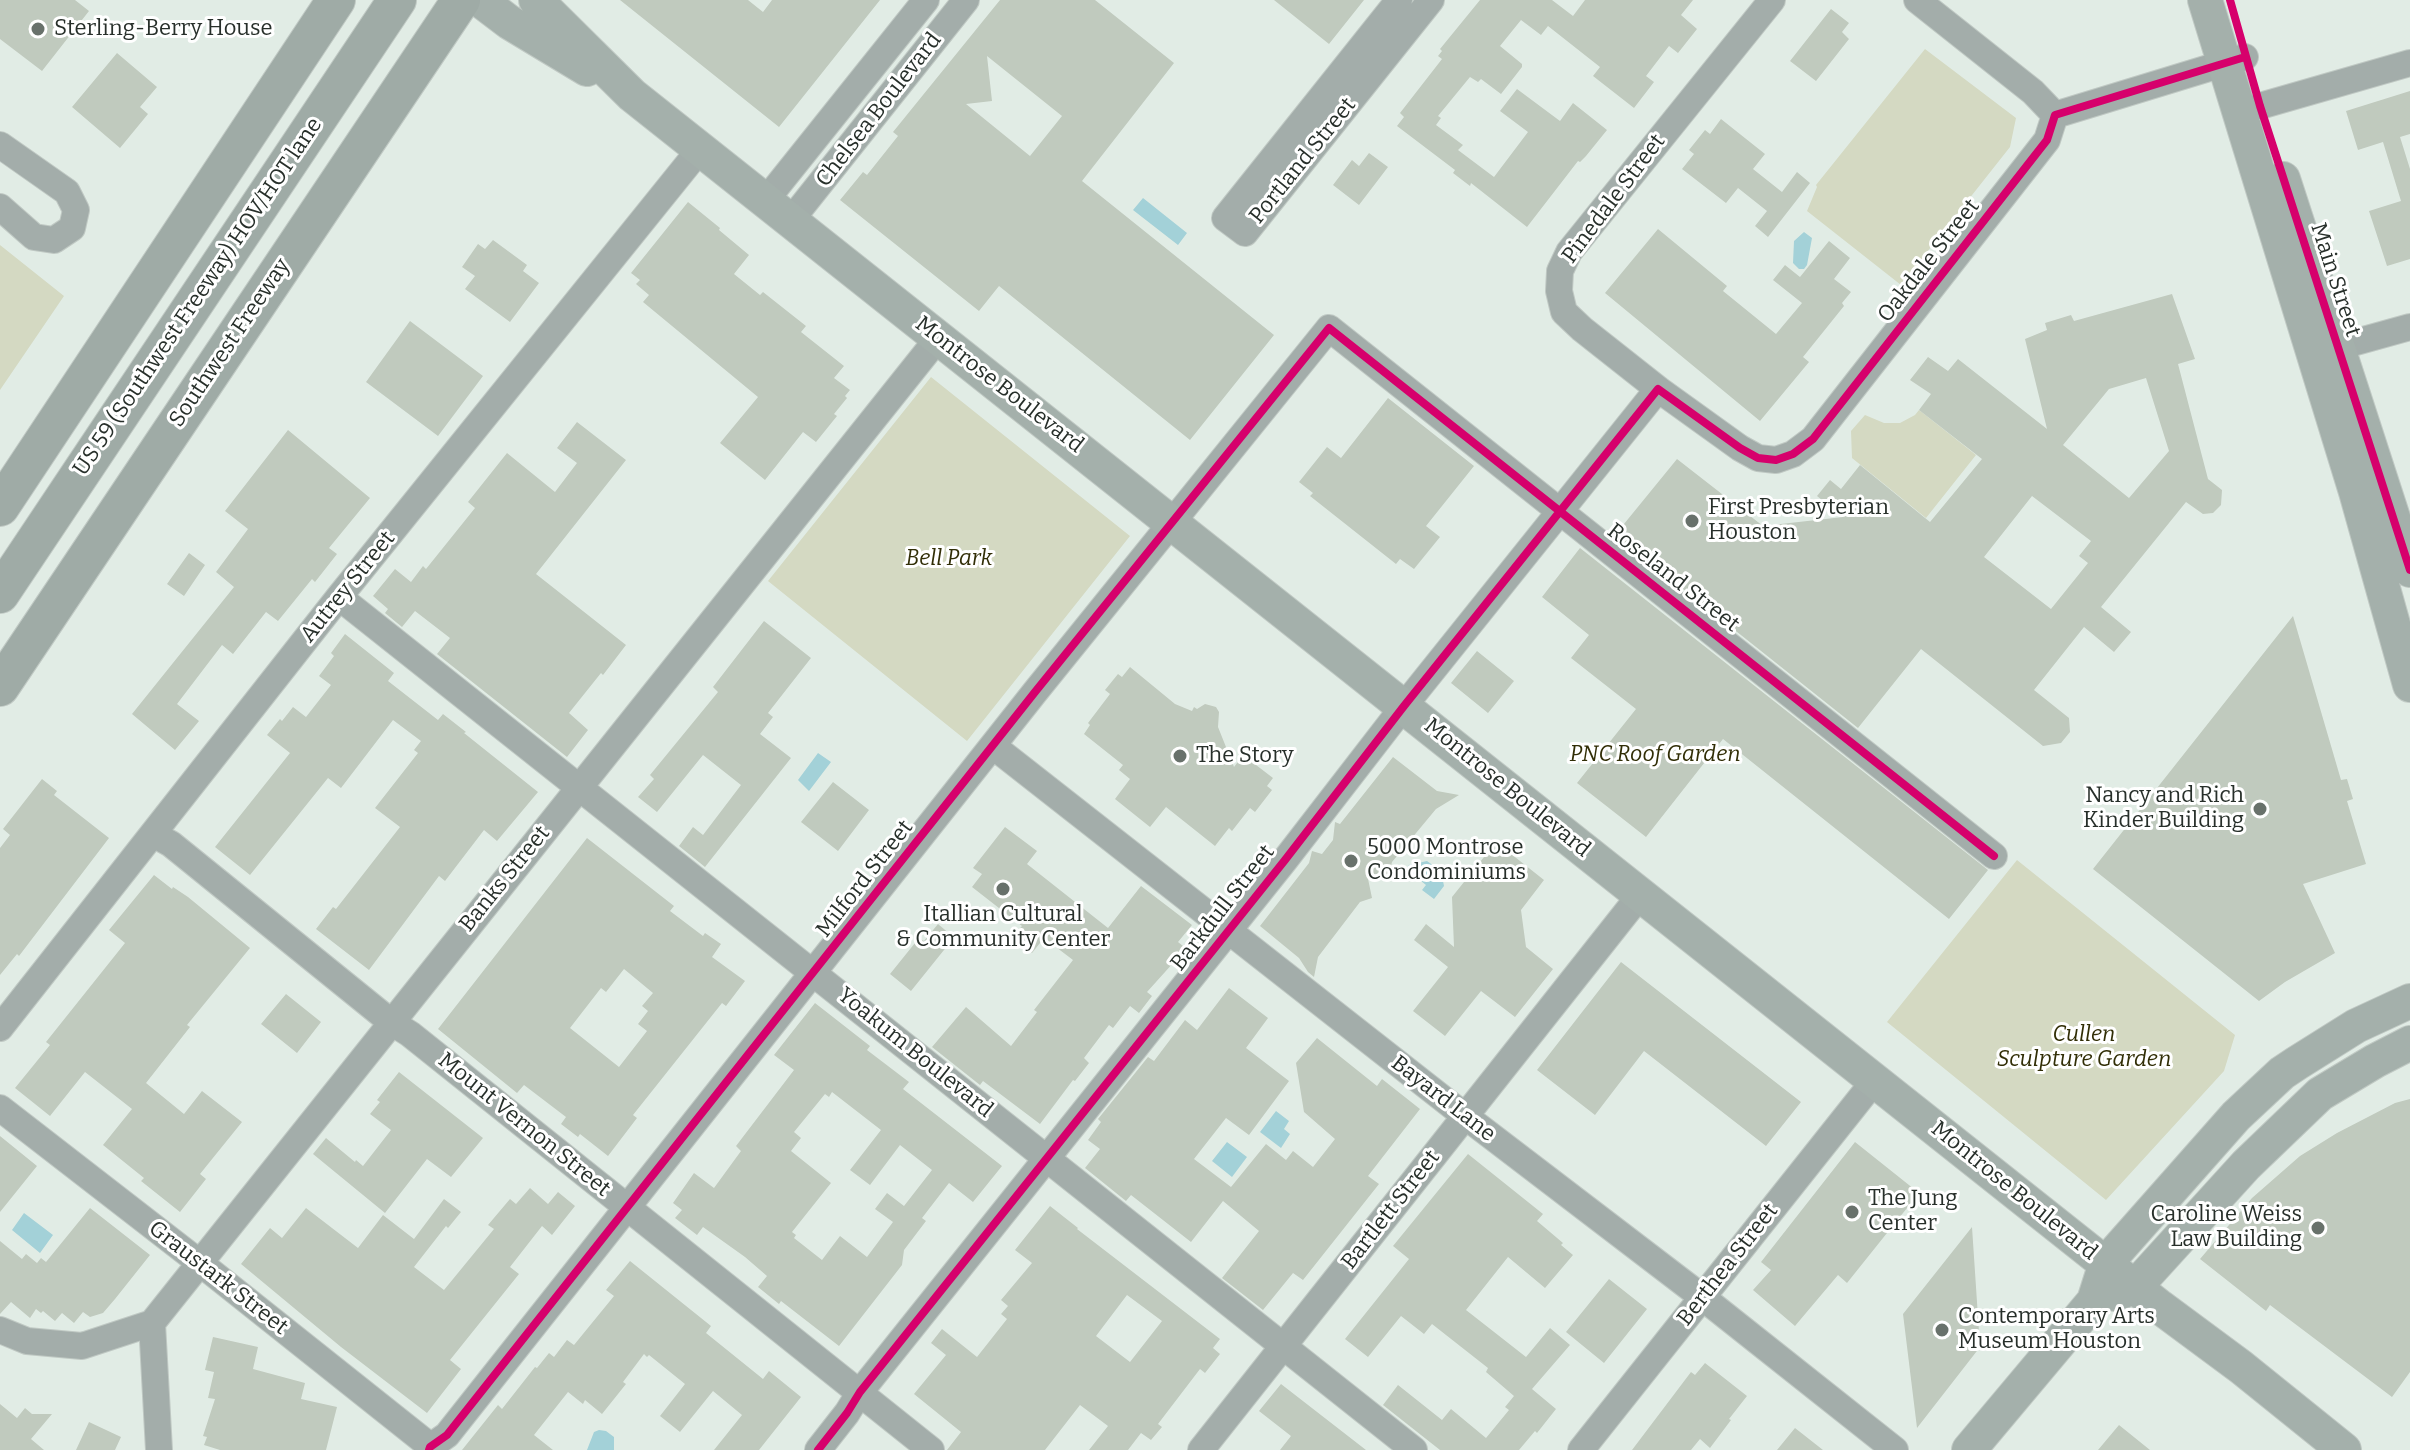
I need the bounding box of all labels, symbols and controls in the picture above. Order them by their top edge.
place label: Sterling-Berry House [54,16,273,42]
marker: Sterling-Berry House [29,20,47,38]
street label: Chelsea Boulevard [811,28,947,192]
street label: Portland Street [1244,93,1362,229]
street label: US 59 (Southwest Freeway) HOV/HOT lane [68,113,328,481]
street label: Pinedale Street [1557,129,1671,269]
street label: Oakdale Street [1873,194,1985,328]
street label: Main Street [2304,220,2366,340]
street label: Southwest Freeway [164,254,296,432]
street label: Montrose Boulevard [910,311,1088,459]
place label: First Presbyterian Houston [1708,495,1889,546]
marker: First Presbyterian Houston [1683,512,1701,530]
street label: Roseland Street [1602,518,1744,638]
street label: Autrey Street [295,526,401,648]
park label: Bell Park [906,546,992,572]
street label: Montrose Boulevard [1419,713,1595,863]
park label: PNC Roof Garden [1569,742,1741,768]
place label: The Story [1196,743,1294,769]
marker: The Story [1171,747,1189,765]
place label: Nancy and Rich Kinder Building [2083,783,2244,834]
marker: Nancy and Rich Kinder Building [2251,800,2269,818]
street label: Milford Street [811,815,919,943]
street label: Banks Street [454,821,556,937]
place label: 5000 Montrose Condominiums [1367,835,1526,886]
street label: Barkdull Street [1166,840,1280,976]
marker: 5000 Montrose Condominiums [1342,852,1360,870]
marker: Itallian Cultural & Community Center [994,880,1012,898]
place label: Itallian Cultural & Community Center [896,902,1110,954]
street label: Yoakum Boulevard [832,982,998,1124]
park label: Cullen Sculpture Garden [1997,1022,2171,1074]
street label: Mount Vernon Street [433,1047,615,1203]
street label: Bayard Lane [1386,1050,1500,1148]
street label: Montrose Boulevard [1926,1116,2102,1266]
street label: Bartlett Street [1336,1145,1446,1275]
place label: The Jung Center [1868,1186,1958,1238]
street label: Berthea Street [1672,1199,1784,1331]
place label: Caroline Weiss Law Building [2151,1202,2302,1254]
marker: The Jung Center [1843,1203,1861,1221]
street label: Graustark Street [143,1215,293,1341]
marker: Caroline Weiss Law Building [2309,1219,2327,1237]
place label: Contemporary Arts Museum Houston [1958,1304,2155,1356]
marker: Contemporary Arts Museum Houston [1933,1321,1951,1339]

